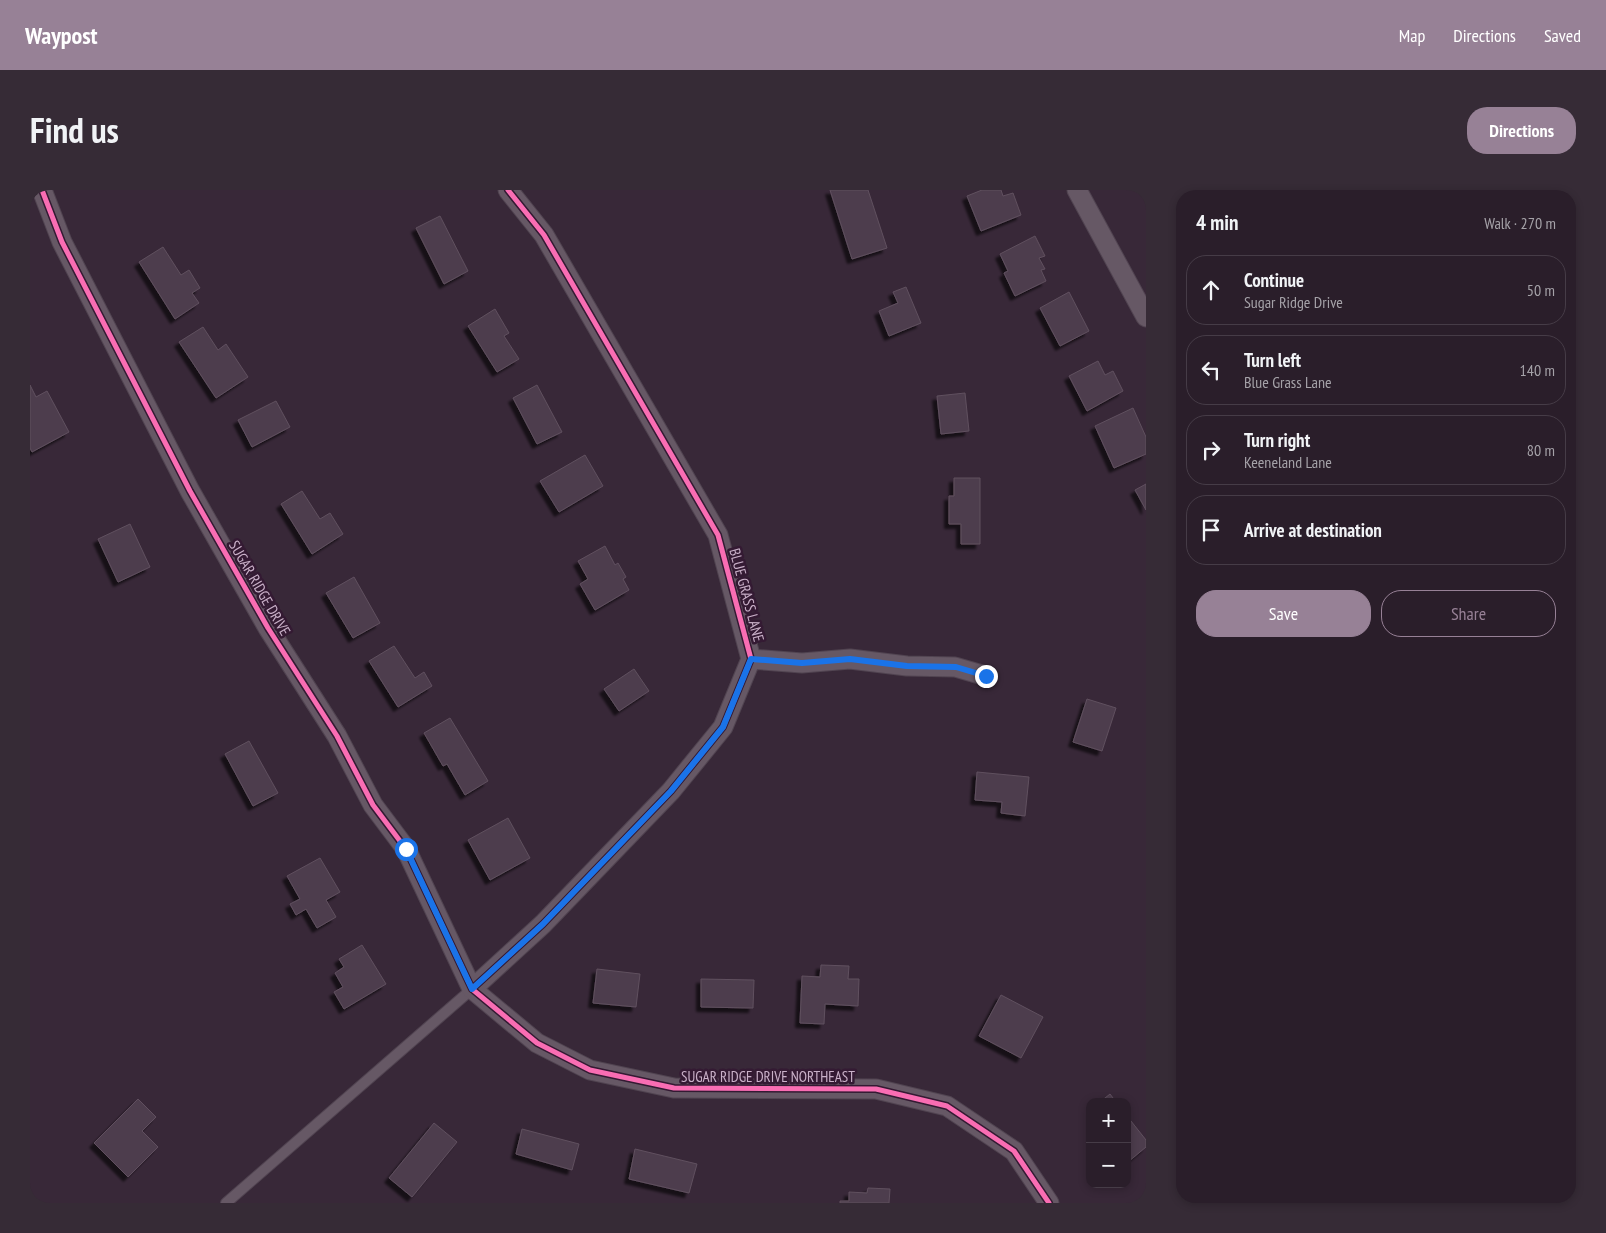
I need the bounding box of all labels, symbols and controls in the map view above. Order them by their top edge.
text: Waypost [25,20,98,51]
text: Map [1399,24,1425,47]
text: Directions [1453,24,1516,47]
text: Saved [1544,24,1581,47]
text: Find us [30,107,119,153]
button: Directions [1467,107,1576,154]
text: 4 min [1196,209,1238,236]
text: Walk · 270 m [1484,213,1556,233]
text: Continue [1244,268,1304,292]
icon: ahead [1197,276,1225,304]
text: 50 m [1527,280,1555,300]
text: Sugar Ridge Drive [1244,292,1343,312]
text: Turn left [1244,348,1301,372]
icon: left [1197,356,1225,384]
text: 140 m [1520,360,1555,380]
text: Blue Grass Lane [1244,372,1332,392]
text: Turn right [1244,428,1310,452]
icon: right [1197,436,1225,464]
text: 80 m [1527,440,1555,460]
text: Keeneland Lane [1244,452,1332,472]
icon: arrive [1197,516,1225,544]
text: Arrive at destination [1244,518,1382,542]
street label: SUGAR RIDGE DRIVE [225,537,295,639]
street label: BLUE GRASS LANE [725,546,769,644]
button: Save [1196,590,1371,637]
button: Share [1381,590,1556,637]
route end [975,665,998,688]
route start [395,838,418,861]
street label: SUGAR RIDGE DRIVE NORTHEAST [681,1067,855,1086]
map controls [1086,1098,1131,1188]
button: + [1086,1098,1131,1143]
button: − [1086,1143,1131,1188]

